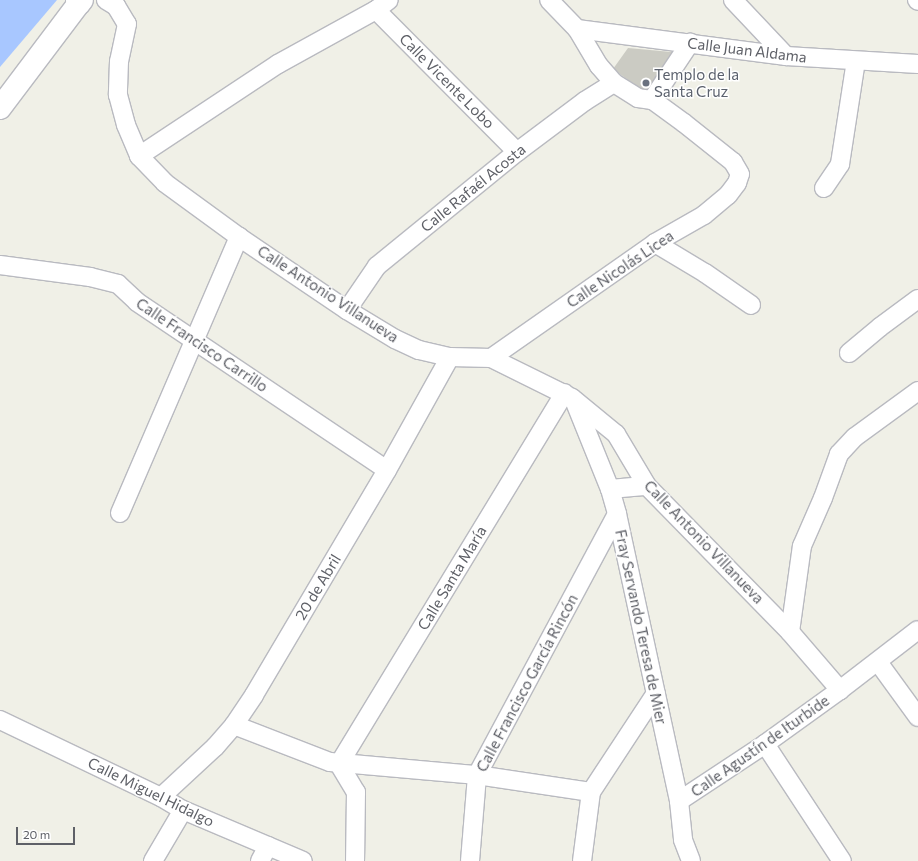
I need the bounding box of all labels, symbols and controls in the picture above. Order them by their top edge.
street label: Calle Vicente Lobo [396,30,498,132]
street label: Calle Juan Aldama [686,34,808,66]
place label: Templo de la Santa Cruz [654,65,739,100]
marker: Templo de la Santa Cruz [641,78,651,88]
street label: Calle Rafaél Acosta [417,140,529,236]
street label: Calle Nicolás Licea [563,227,677,311]
street label: Calle Antonio Villanueva [254,242,402,346]
street label: Calle Francisco Carrillo [133,294,271,396]
street label: Calle Antonio Villanueva [640,477,768,607]
street label: Calle Santa María [414,523,490,633]
street label: Fray Servando Teresa de Mier [612,528,670,726]
street label: 20 de Abril [291,551,345,623]
street label: Calle Francisco García Rincón [472,591,582,775]
street label: Calle Agustín de Iturbide [687,691,833,801]
street label: Calle Miguel Hidalgo [85,754,217,830]
scale bar [18,819,77,845]
text: 20 m [23,827,50,841]

